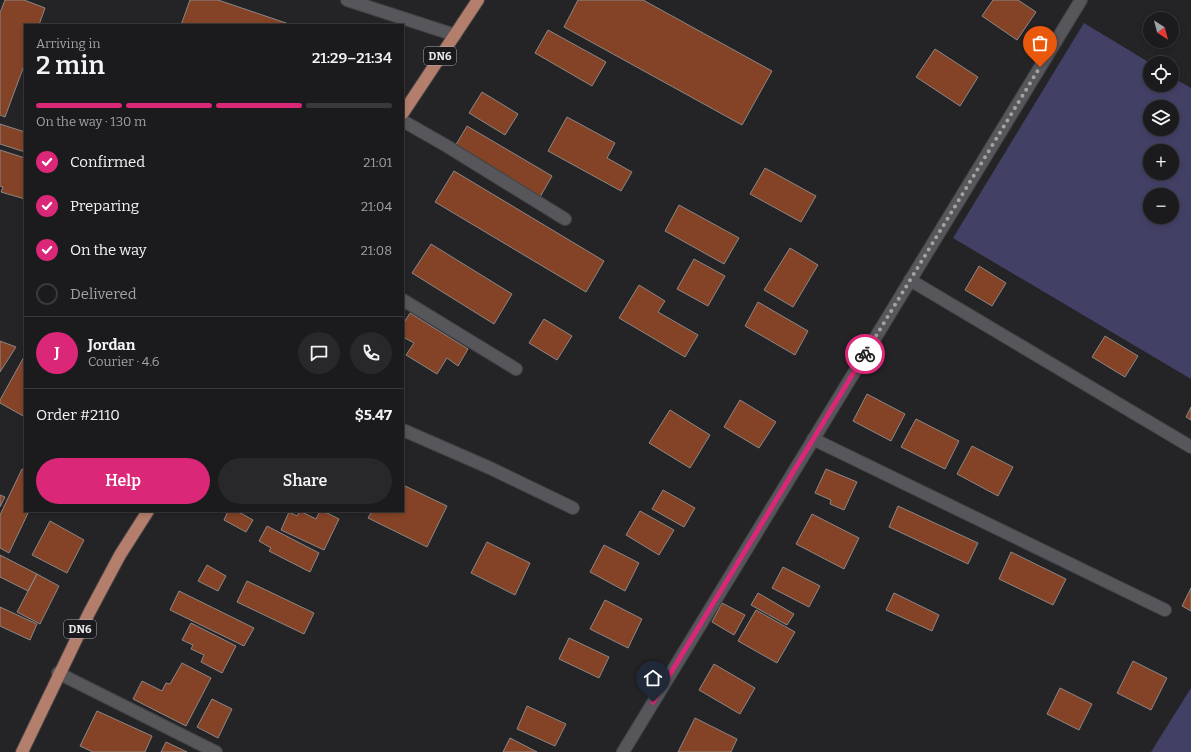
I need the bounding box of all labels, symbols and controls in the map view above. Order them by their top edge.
north arrow [1143,12,1179,48]
map controls [1143,12,1179,224]
pin [1023,26,1057,67]
icon: bag [1029,32,1051,54]
text: Arriving in [36,36,101,51]
road number: DN6 [424,47,456,65]
text: 21:29–21:34 [312,49,392,67]
text: 2 min [36,50,105,81]
button: locate [1143,56,1179,92]
button: layers [1143,100,1179,136]
text: On the way · 130 m [36,114,146,129]
button: + [1143,144,1179,180]
icon: check [36,151,58,173]
text: Confirmed [70,153,145,171]
text: 21:01 [363,155,392,170]
button: − [1143,188,1179,224]
icon: check [36,195,58,217]
text: Preparing [70,197,139,215]
text: 21:04 [361,199,392,214]
icon: check [36,239,58,261]
text: On the way [70,241,147,259]
text: 21:08 [361,243,392,258]
text: Delivered [70,285,137,303]
button: chat [298,332,340,374]
button: phone [350,332,392,374]
courier [845,334,885,374]
text: Jordan [88,336,135,354]
icon: bike [854,343,876,365]
text: J [54,344,60,362]
text: Courier · 4.6 [88,354,160,369]
text: Order #2110 [36,406,120,424]
text: $5.47 [355,406,392,424]
button: Help [36,458,210,504]
button: Share [218,458,392,504]
road number: DN6 [64,620,96,638]
pin [636,661,670,702]
icon: home [642,667,664,689]

